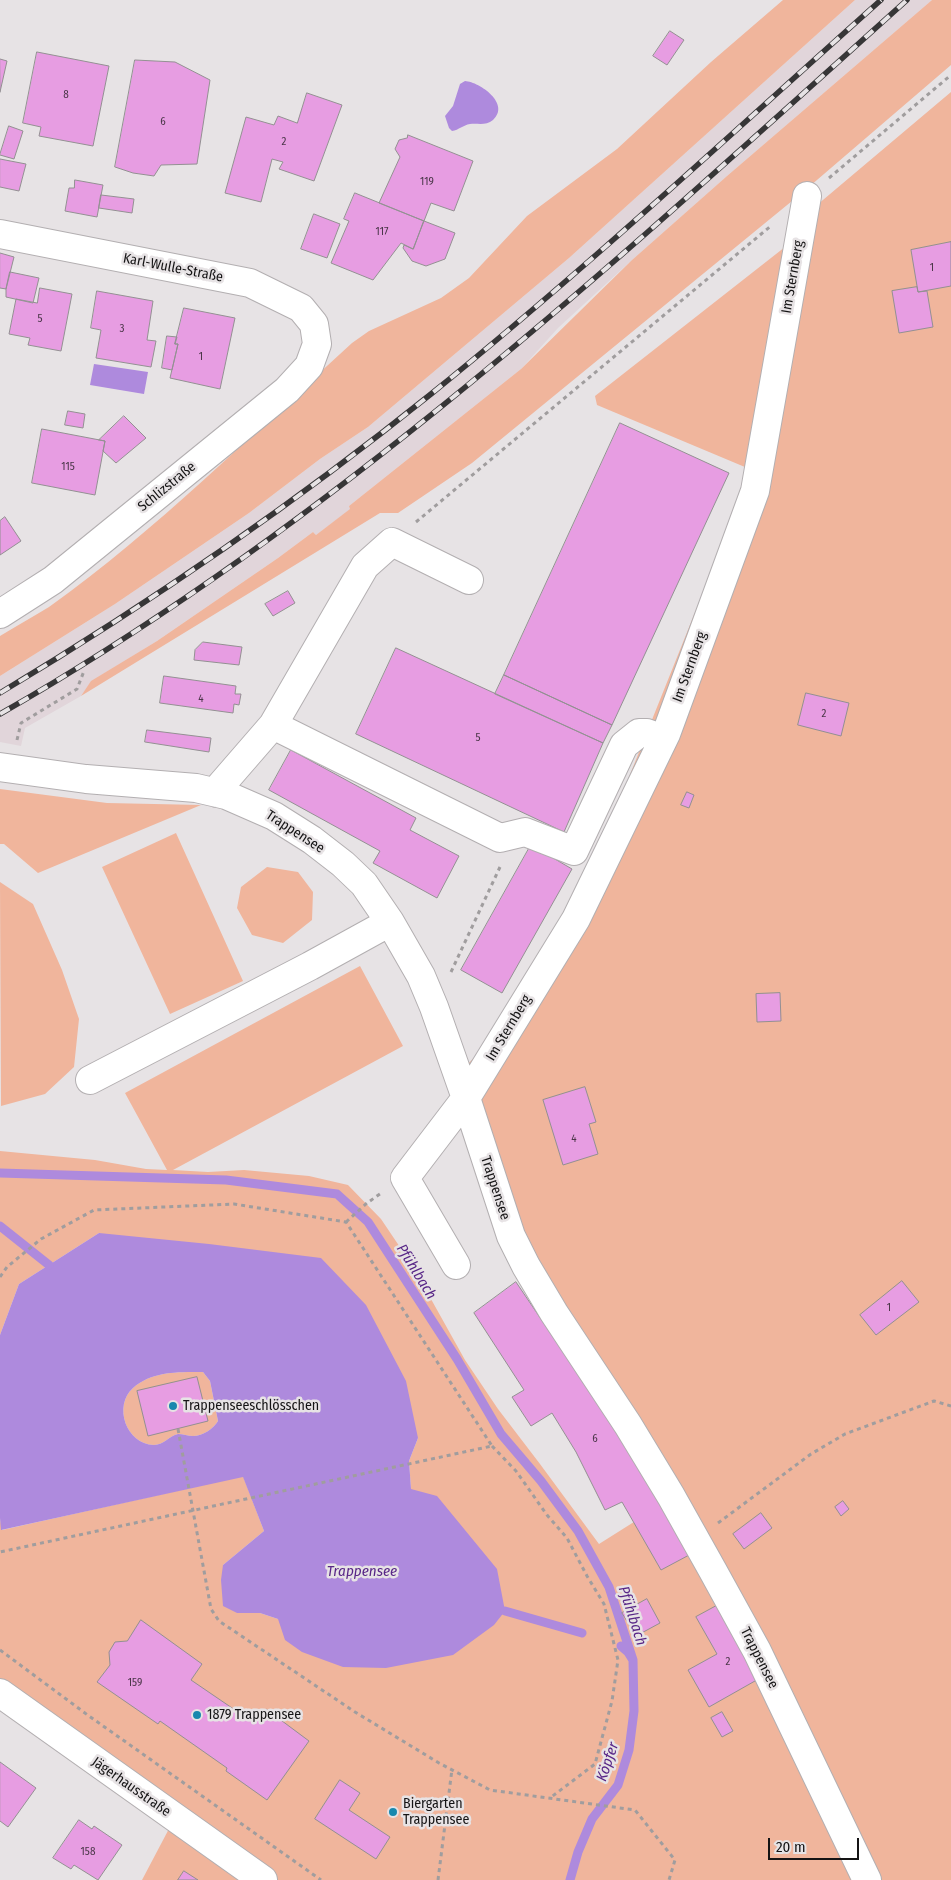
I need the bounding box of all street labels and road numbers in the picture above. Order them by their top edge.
street label: Im Sternberg [778,239,808,315]
street label: Karl-Wulle-Straße [122,250,224,286]
street label: Schlizstraße [135,459,199,515]
street label: Im Sternberg [669,629,711,705]
street label: Trappensee [263,807,327,857]
street label: Im Sternberg [483,992,535,1064]
street label: Trappensee [477,1154,513,1222]
street label: Trappensee [736,1625,782,1691]
street label: Jägerhausstraße [88,1754,174,1820]

